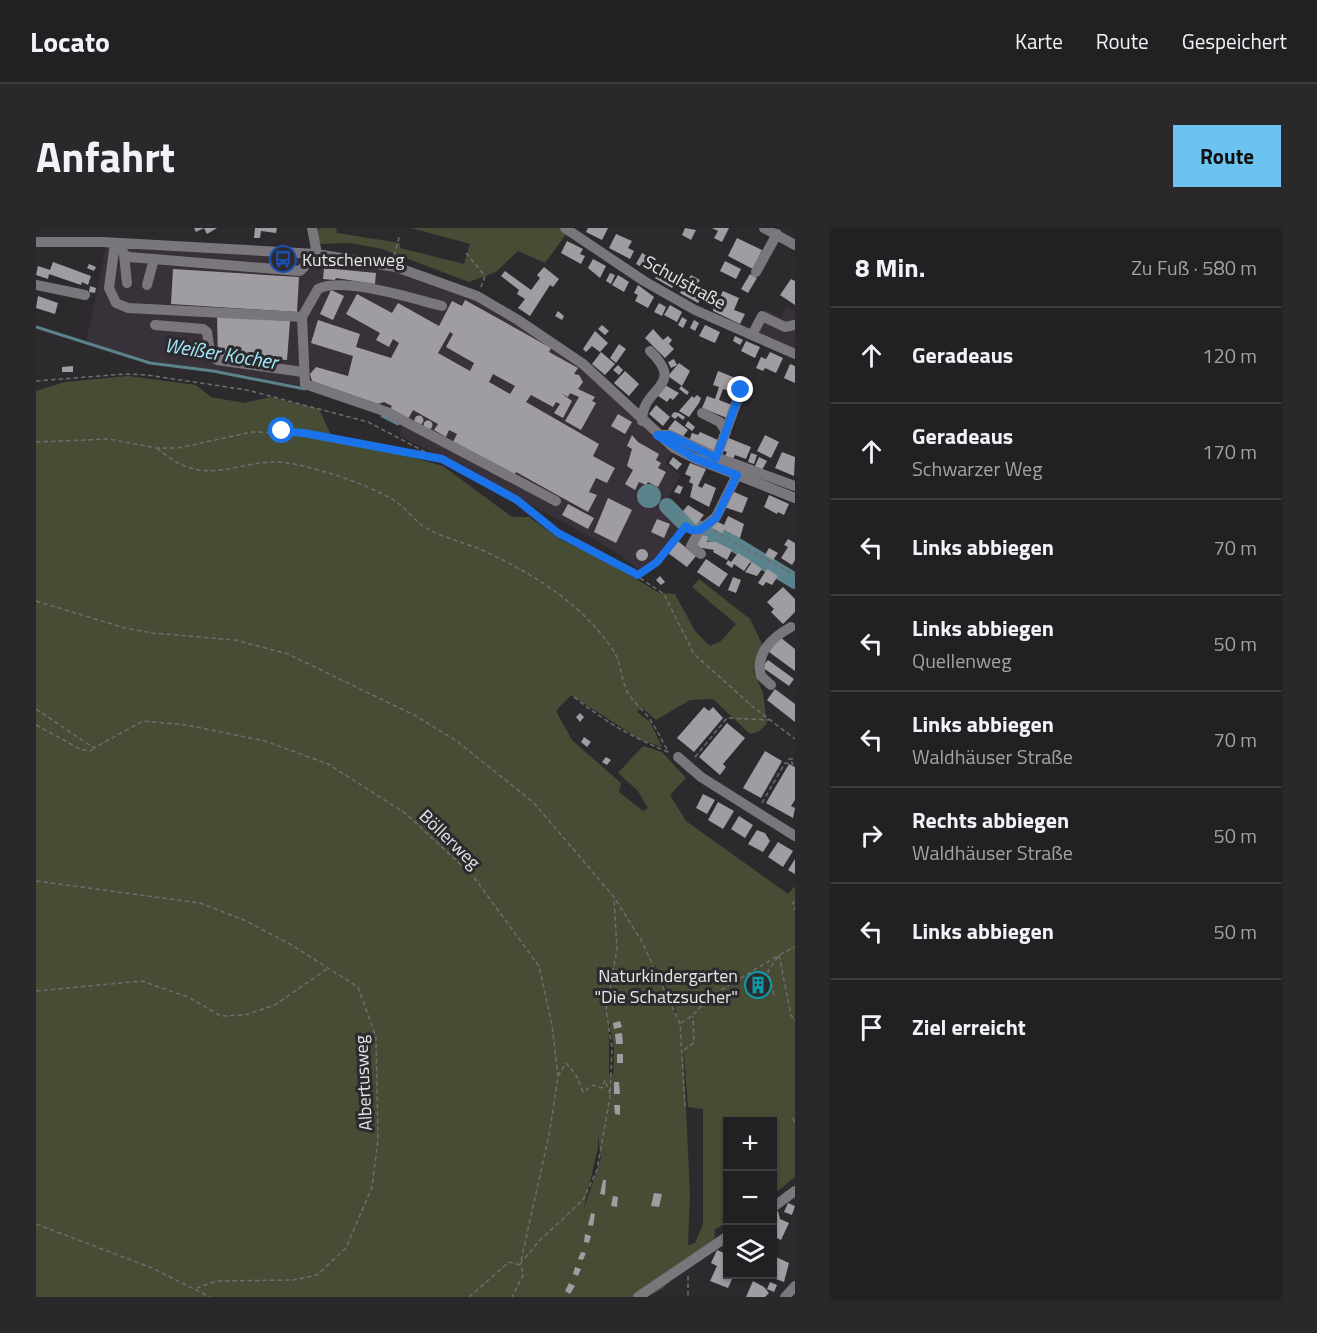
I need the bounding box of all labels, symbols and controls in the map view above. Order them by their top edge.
text: Locato [30,20,110,63]
text: Karte [1015,25,1063,57]
text: Route [1096,25,1149,57]
text: Gespeichert [1182,25,1287,57]
text: Anfahrt [36,124,175,188]
button: Route [1173,125,1281,187]
bus stop icon: Kutschenweg [268,244,298,274]
place label: Kutschenweg [302,246,404,273]
street label: Schulstraße [639,248,731,316]
text: 8 Min. [855,248,925,287]
text: Zu Fuß · 580 m [1131,252,1257,283]
water label: Weißer Kocher [162,329,282,378]
text: Geradeaus [912,338,1013,372]
icon: ahead [855,339,888,372]
text: 120 m [1202,340,1257,371]
route end [727,376,753,402]
route start [268,417,294,443]
text: Geradeaus [912,419,1013,453]
icon: ahead [855,435,888,468]
text: 170 m [1202,436,1257,467]
text: Schwarzer Weg [912,453,1042,484]
text: Links abbiegen [912,530,1054,564]
icon: left [855,531,888,564]
text: 70 m [1213,532,1257,563]
text: Links abbiegen [912,611,1054,645]
icon: left [855,627,888,660]
text: 50 m [1213,628,1257,659]
text: Quellenweg [912,645,1011,676]
text: Links abbiegen [912,707,1054,741]
icon: left [855,723,888,756]
text: 70 m [1213,724,1257,755]
text: Waldhäuser Straße [912,741,1073,772]
street label: Böllerweg [413,803,487,875]
text: Rechts abbiegen [912,803,1069,837]
icon: right [855,819,888,852]
text: 50 m [1213,820,1257,851]
text: Waldhäuser Straße [912,837,1073,868]
text: Links abbiegen [912,914,1054,948]
icon: left [855,915,888,948]
text: 50 m [1213,916,1257,947]
place label: Naturkindergarten "Die Schatzsucher" [594,962,738,1010]
building icon: Naturkindergarten "Die Schatzsucher" [743,970,773,1000]
text: Ziel erreicht [912,1010,1026,1044]
icon: arrive [855,1011,888,1044]
street label: Albertusweg [347,1034,379,1132]
map controls [723,1117,777,1279]
button: + [723,1117,777,1171]
button: − [723,1171,777,1225]
button: layers [723,1225,777,1279]

